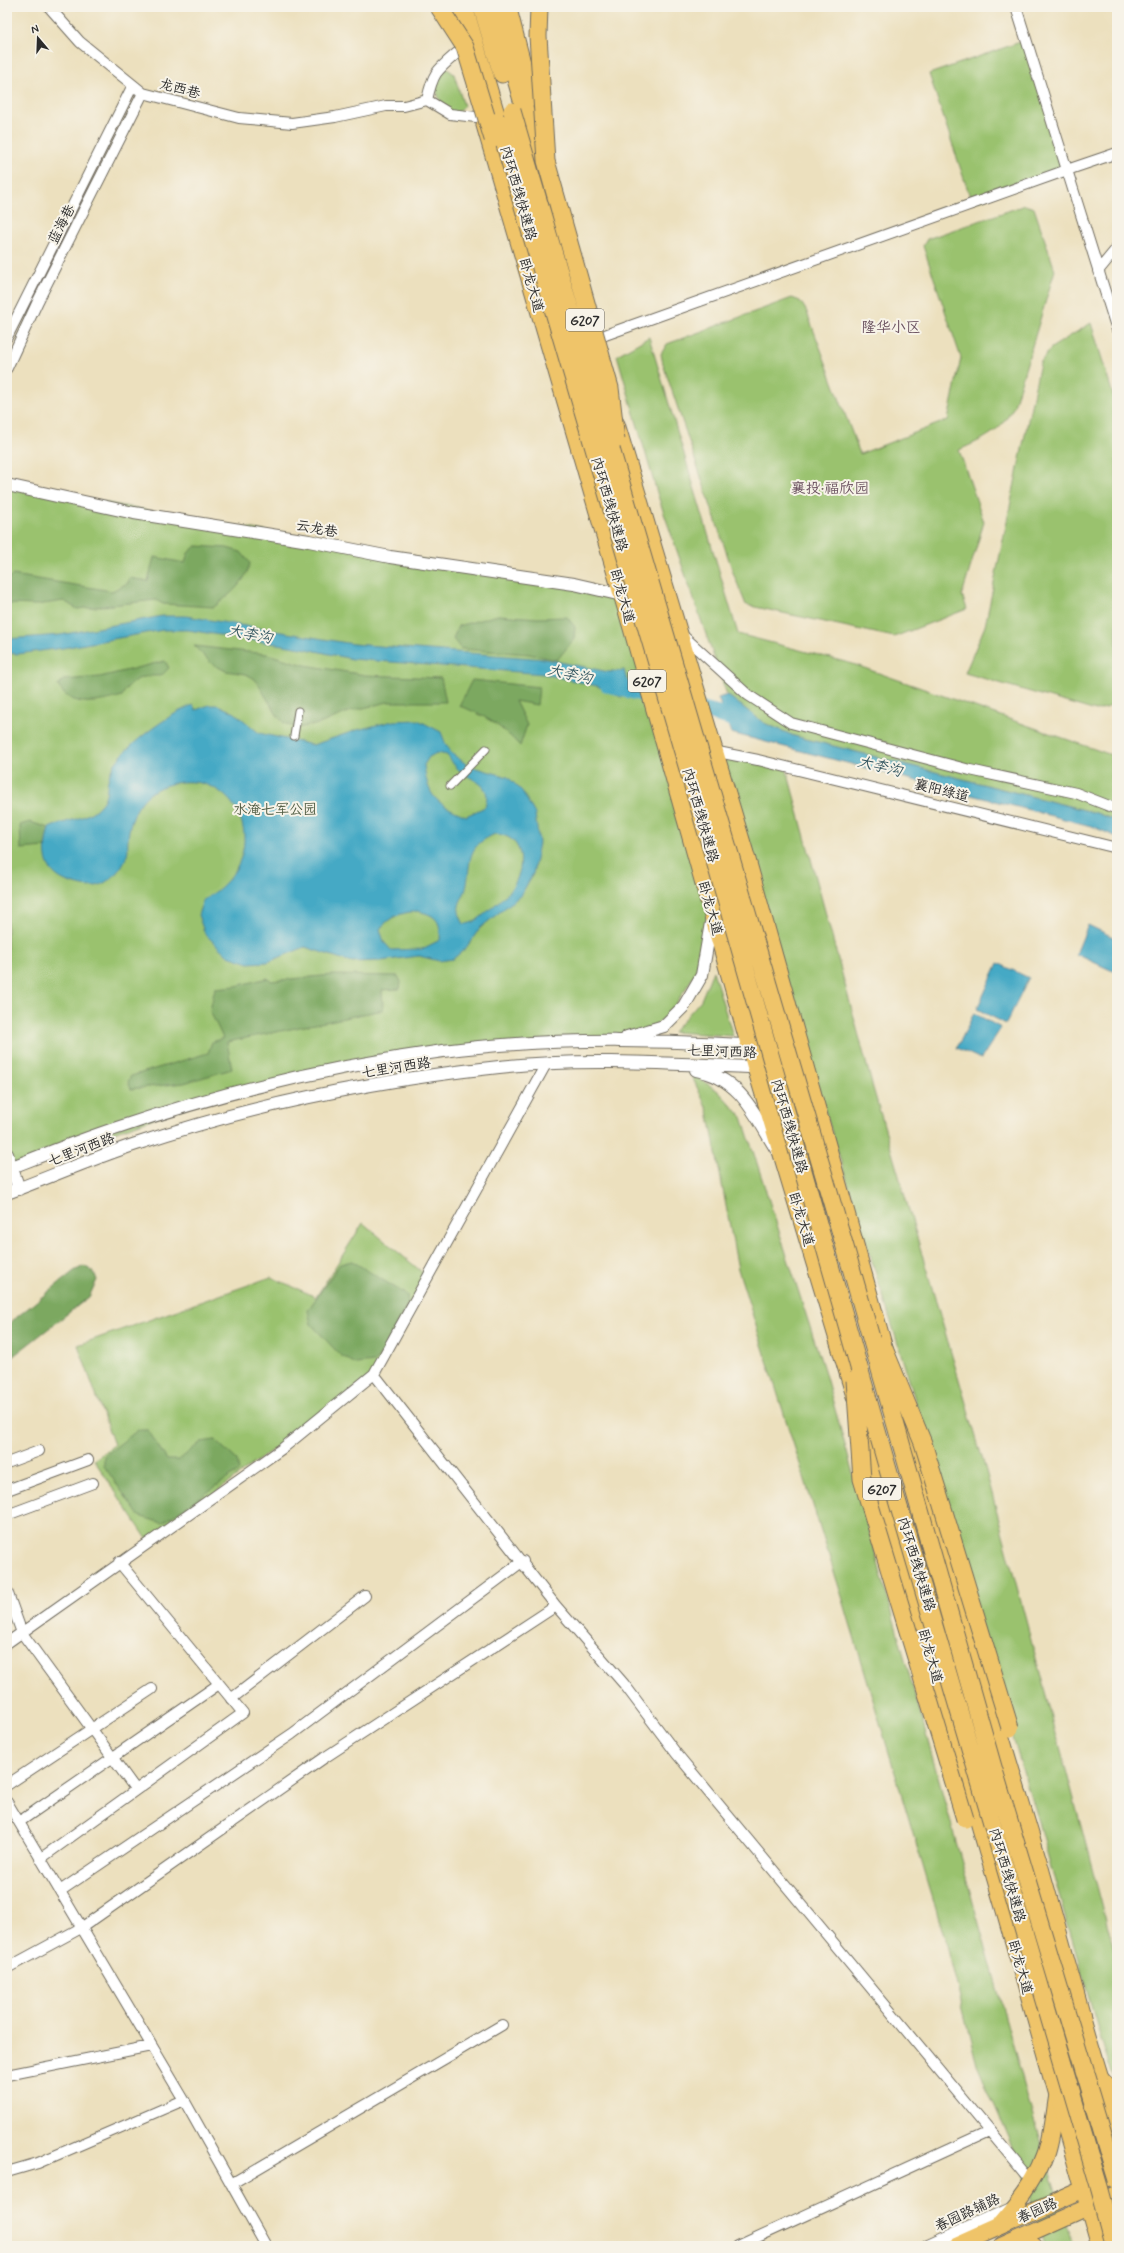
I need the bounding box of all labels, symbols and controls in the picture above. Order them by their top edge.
north arrow [18,18,58,58]
text: N [29,22,41,37]
street label: 龙西巷 [157,75,203,103]
street label: 内环西线快速路 [496,144,540,243]
street label: 蓝海巷 [44,201,80,247]
street label: 卧龙大道 [515,256,547,315]
road number: G207 [566,309,604,331]
district label: 隆华小区 [861,318,921,338]
street label: 内环西线快速路 [587,455,631,554]
district label: 襄投·福欣园 [791,479,869,499]
street label: 云龙巷 [295,516,340,542]
street label: 卧龙大道 [606,567,638,626]
water label: 大李沟 [226,621,276,649]
water label: 大李沟 [546,660,596,690]
road number: G207 [628,670,666,692]
water label: 大李沟 [855,752,906,783]
street label: 内环西线快速路 [678,766,722,865]
street label: 襄阳绿道 [912,775,971,806]
park label: 水淹七军公园 [233,801,317,819]
street label: 卧龙大道 [694,879,726,938]
street label: 七里河西路 [687,1042,757,1062]
street label: 七里河西路 [360,1054,432,1082]
street label: 内环西线快速路 [767,1077,811,1176]
street label: 七里河西路 [45,1129,117,1171]
street label: 卧龙大道 [784,1190,818,1249]
road number: G207 [863,1478,901,1500]
street label: 内环西线快速路 [893,1515,939,1614]
street label: 卧龙大道 [914,1627,946,1686]
street label: 内环西线快速路 [985,1826,1029,1925]
street label: 卧龙大道 [1004,1938,1036,1997]
street label: 春园路辅路 [932,2190,1003,2236]
street label: 春园路 [1015,2194,1060,2228]

